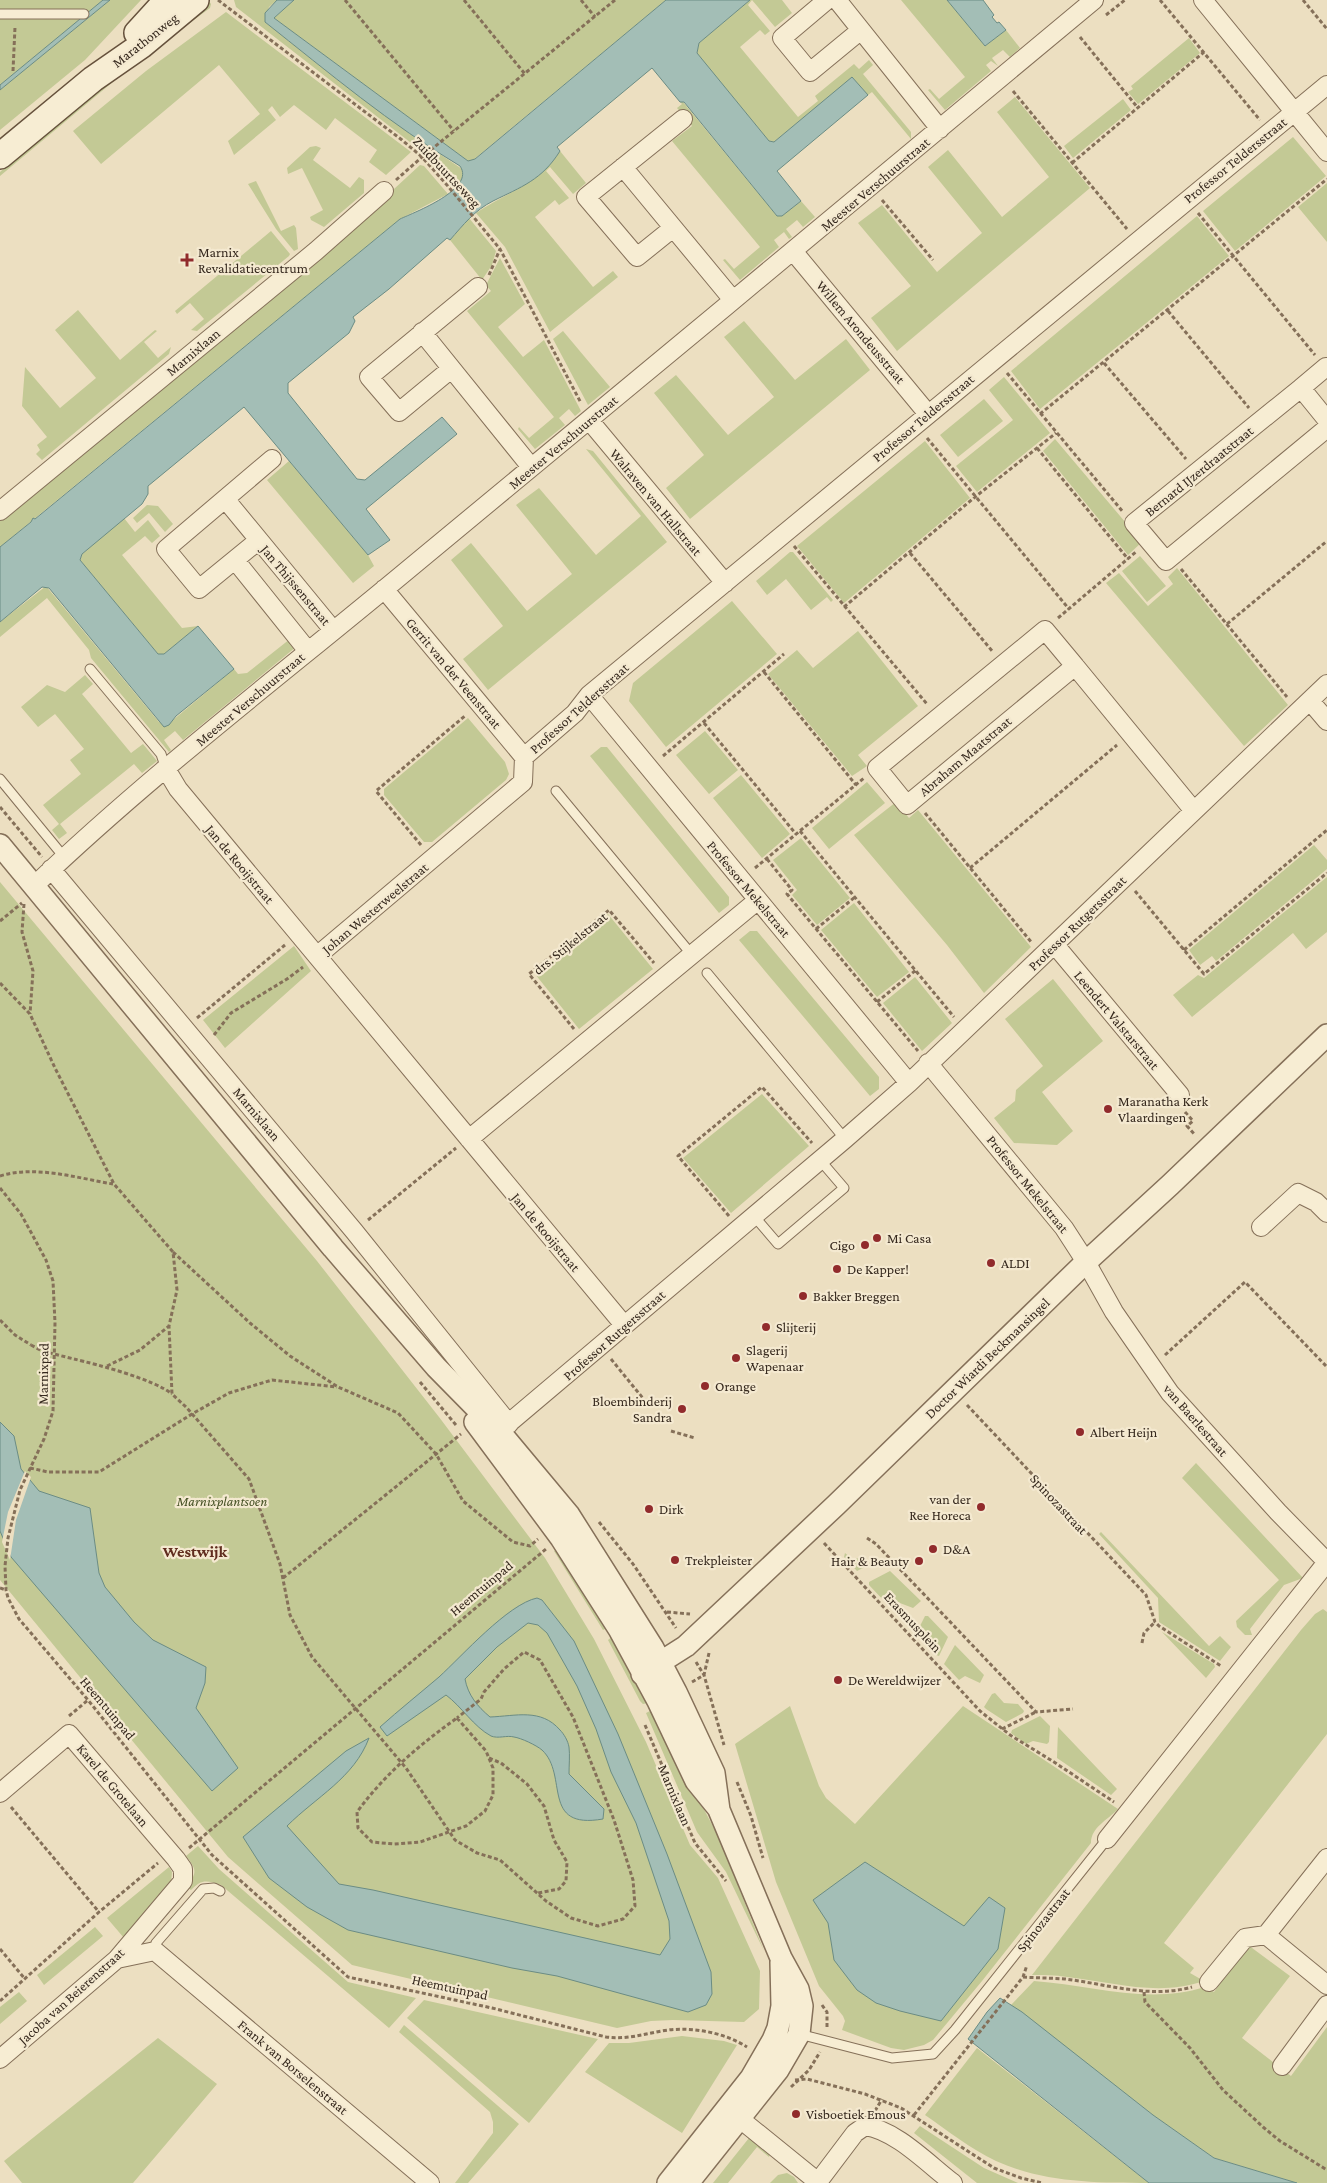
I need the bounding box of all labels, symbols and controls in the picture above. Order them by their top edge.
street label: Marathonweg [109,9,181,71]
street label: Professor Teldersstraat [1180,113,1290,206]
street label: Zuidbuurtseweg [410,133,484,211]
street label: Meester Verschuurstraat [817,134,933,234]
place label: Marnix Revalidatiecentrum [198,244,308,276]
marker: Marnix Revalidatiecentrum [180,253,194,267]
street label: Willem Arondeusstraat [813,277,909,387]
street label: Marnixlaan [163,325,223,379]
street label: Professor Teldersstraat [869,371,977,465]
street label: Meester Verschuurstraat [505,392,621,492]
street label: Bernard IJzerdraatstraat [1142,422,1257,520]
street label: Walraven van Hallstraat [607,445,706,559]
street label: Jan Thijssenstraat [256,540,335,629]
street label: Gerrit van der Veenstraat [403,614,505,732]
street label: Meester Verschuurstraat [192,649,308,749]
street label: Professor Teldersstraat [526,659,632,757]
street label: Abraham Maatstraat [916,712,1015,799]
street label: Jan de Rooijstraat [200,820,278,908]
street label: Professor Mekelstraat [704,837,794,941]
street label: Johan Westerweelstraat [317,859,432,958]
street label: Professor Rutgersstraat [1025,872,1129,974]
street label: drs. Stijkelstraat [530,908,611,979]
street label: Leendert Valstarstraat [1071,967,1163,1073]
street label: Marnixlaan [230,1084,284,1144]
place label: Maranatha Kerk Vlaardingen [1118,1093,1208,1125]
marker: Maranatha Kerk Vlaardingen [1102,1103,1114,1115]
street label: Professor Mekelstraat [984,1132,1073,1236]
street label: Jan de Rooijstraat [506,1188,584,1276]
place label: Mi Casa [887,1230,932,1246]
marker: Mi Casa [871,1232,883,1244]
place label: Cigo [829,1237,855,1253]
marker: Cigo [859,1239,871,1251]
place label: ALDI [1001,1255,1030,1271]
marker: ALDI [985,1257,997,1269]
place label: De Kapper! [847,1261,909,1277]
marker: De Kapper! [831,1263,843,1275]
street label: Professor Rutgersstraat [560,1286,668,1384]
place label: Bakker Breggen [813,1288,900,1304]
marker: Bakker Breggen [797,1290,809,1302]
street label: Doctor Wiardi Beckmansingel [921,1294,1053,1422]
place label: Slijterij [776,1319,816,1336]
marker: Slijterij [760,1321,772,1333]
street label: Marnixpad [34,1342,52,1405]
place label: Slagerij Wapenaar [746,1342,804,1374]
marker: Slagerij Wapenaar [730,1352,742,1364]
place label: Orange [715,1378,756,1394]
marker: Orange [699,1380,711,1392]
street label: van Baerlestraat [1160,1380,1232,1460]
place label: Bloembinderij Sandra [592,1393,673,1425]
marker: Bloembinderij Sandra [676,1403,688,1415]
place label: Albert Heijn [1090,1424,1158,1441]
marker: Albert Heijn [1074,1426,1086,1438]
street label: Spinozastraat [1027,1470,1091,1538]
place label: van der Ree Horeca [909,1491,972,1523]
park label: Marnixplantsoen [176,1493,267,1509]
place label: Dirk [659,1501,684,1517]
marker: van der Ree Horeca [975,1501,987,1513]
marker: Dirk [643,1503,655,1515]
place label: D&A [943,1541,970,1557]
district label: Westwijk [162,1543,228,1561]
marker: D&A [927,1543,939,1555]
place label: Trekpleister [685,1552,752,1568]
place label: Hair & Beauty [831,1553,910,1569]
marker: Trekpleister [669,1554,681,1566]
marker: Hair & Beauty [913,1555,925,1567]
street label: Heemtuinpad [446,1557,516,1619]
street label: Erasmusplein [881,1588,945,1656]
place label: De Wereldwijzer [848,1672,941,1689]
street label: Heemtuinpad [77,1673,139,1743]
marker: De Wereldwijzer [832,1674,844,1686]
street label: Karel de Grotelaan [74,1740,153,1830]
street label: Marnixlaan [655,1762,695,1828]
street label: Spinozastraat [1013,1885,1073,1955]
street label: Jacoba van Beierenstraat [13,1944,128,2049]
street label: Heemtuinpad [411,1971,490,2003]
street label: Frank van Borselenstraat [235,2016,352,2118]
place label: Visboetiek Emous [806,2106,906,2122]
marker: Visboetiek Emous [790,2108,802,2120]

